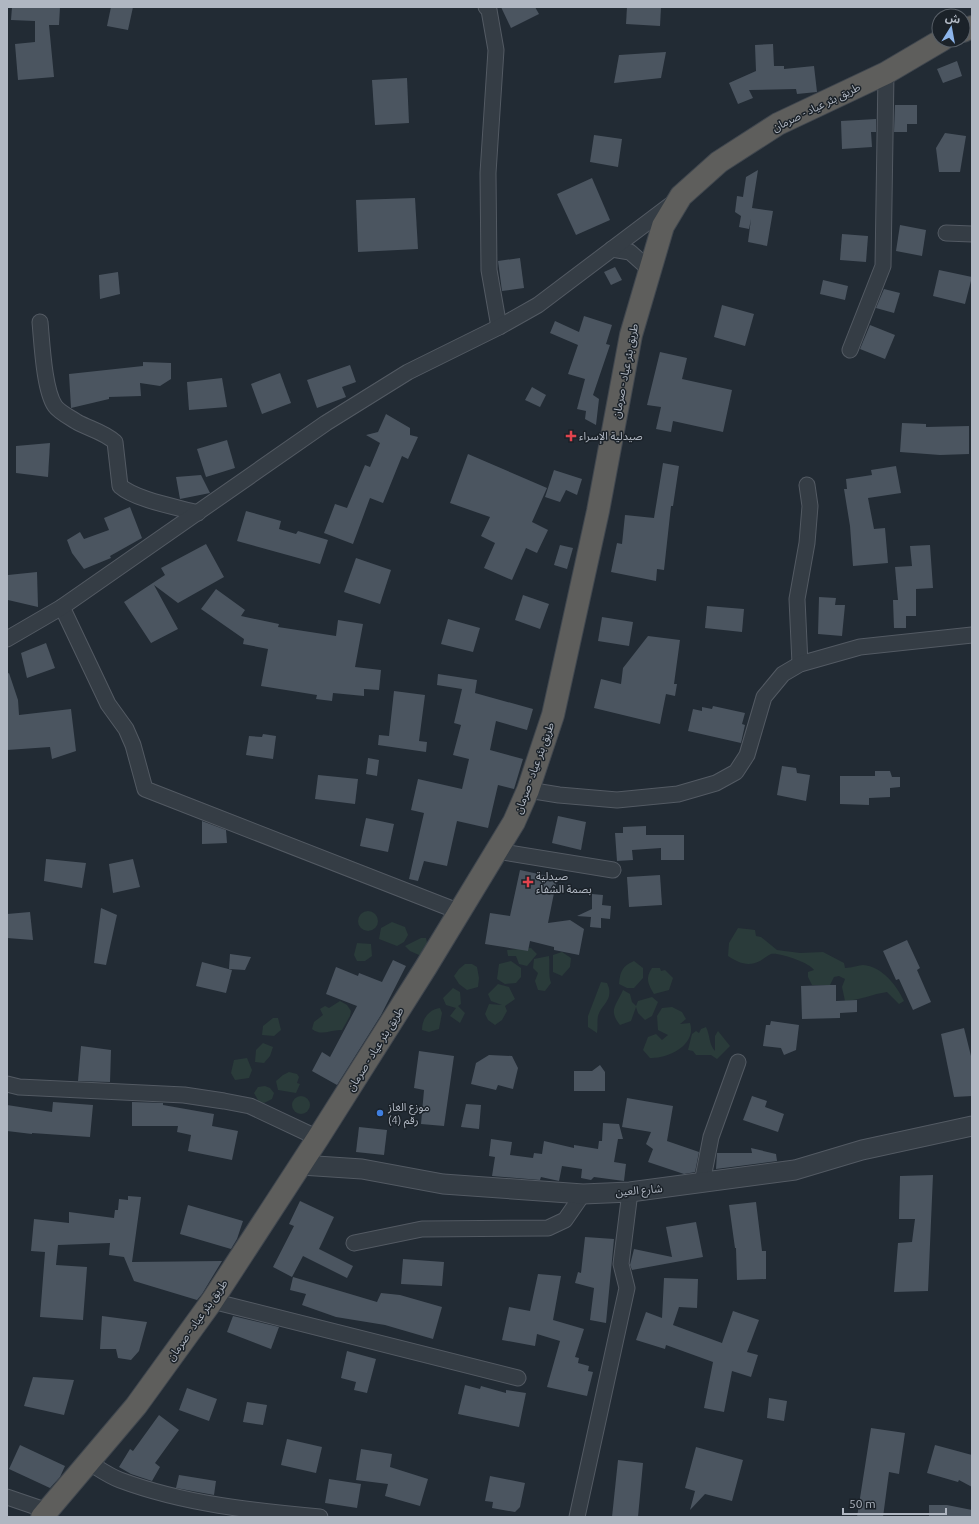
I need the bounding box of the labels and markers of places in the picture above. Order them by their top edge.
place label: صيدلية الإسراء [579,430,643,444]
marker: صيدلية الإسراء [566,431,576,441]
place label: صيدلية بصمة الشفاء [536,870,592,896]
marker: صيدلية بصمة الشفاء [523,877,533,887]
place label: موزع الغاز رقم (4) [387,1101,430,1129]
marker: موزع الغاز رقم (4) [375,1108,385,1118]

